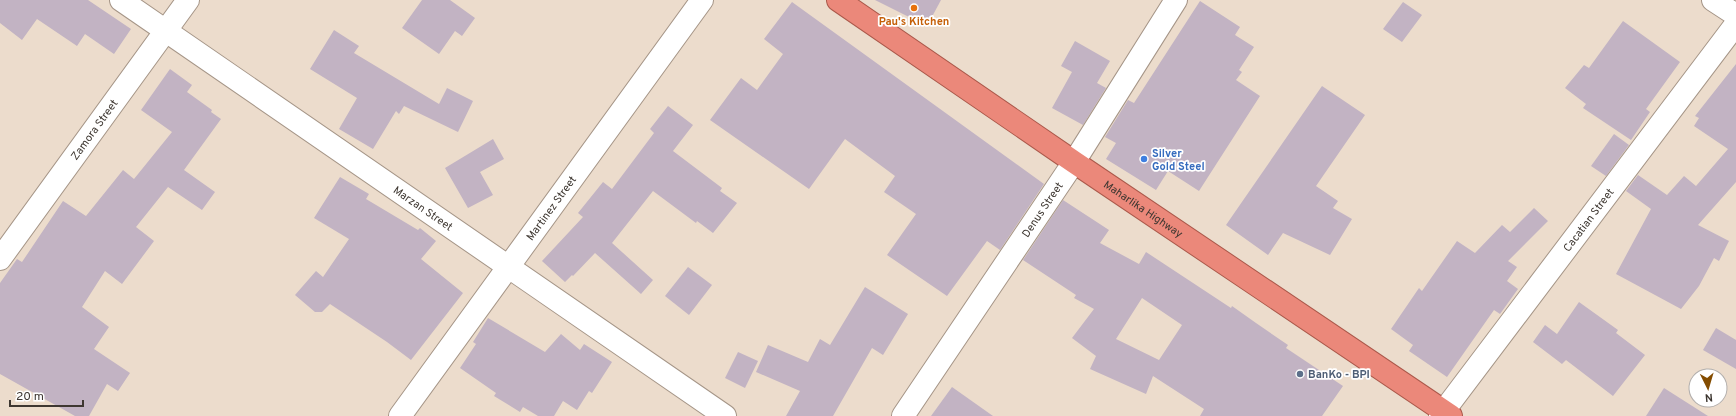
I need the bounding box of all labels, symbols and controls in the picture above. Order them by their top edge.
marker: Pau's Kitchen [909,3,919,13]
place label: Pau's Kitchen [879,15,949,29]
street label: Zamora Street [68,97,121,163]
place label: Silver Gold Steel [1152,147,1205,174]
marker: Silver Gold Steel [1139,154,1149,164]
street label: Martinez Street [524,174,580,244]
street label: Maharlika Highway [1101,178,1185,241]
street label: Denus Street [1019,180,1067,240]
street label: Marzan Street [390,184,455,234]
street label: Cacatian Street [1561,186,1617,255]
place label: BanKo - BPI [1308,368,1370,382]
north arrow [1688,368,1728,408]
marker: BanKo - BPI [1295,369,1305,379]
scale bar [10,382,83,408]
text: 20 m [16,389,44,405]
text: N [1704,390,1713,404]

